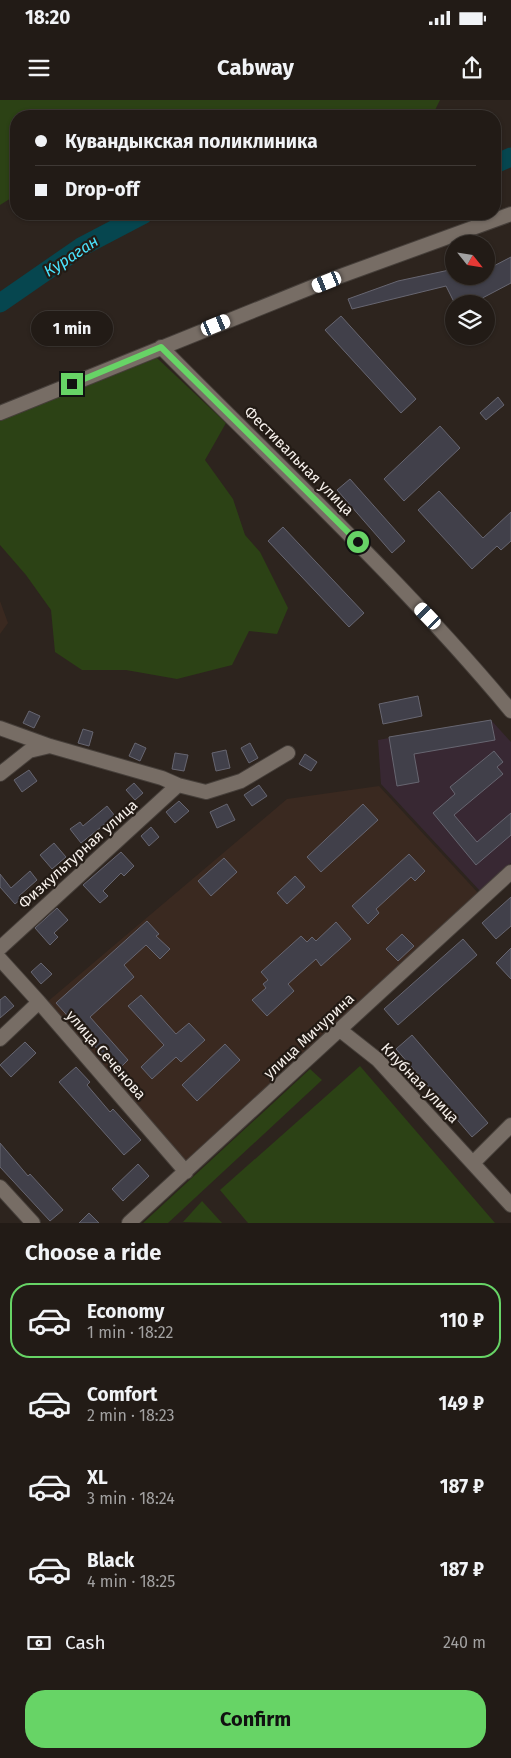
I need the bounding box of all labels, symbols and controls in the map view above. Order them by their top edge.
text: 18:20 [25,6,70,29]
icon: menu [25,54,53,82]
text: Cabway [217,54,294,81]
icon: share [458,54,486,82]
text: Кувандыкская поликлиника [65,130,318,153]
text: Drop-off [65,178,139,201]
water label: Кураган [40,231,102,281]
north arrow [445,235,495,285]
map controls [445,235,495,345]
car [310,269,343,295]
button: layers [445,295,495,345]
callout: 1 min [31,312,113,346]
car [199,312,232,338]
text: 1 min [53,319,91,338]
route end [61,373,83,395]
street label: Фестивальная улица [241,403,357,519]
route start [347,531,369,553]
car [412,600,443,632]
street label: Физкультурная улица [15,796,141,912]
street label: улица Мичурина [260,989,358,1083]
street label: улица Сеченова [62,1007,150,1103]
street label: Клубная улица [377,1039,463,1127]
text: Choose a ride [25,1239,161,1266]
icon: car [27,1298,72,1343]
text: Economy [87,1300,164,1323]
text: 110 ₽ [440,1309,484,1332]
text: 1 min · 18:22 [87,1323,174,1342]
icon: car [27,1381,72,1426]
text: Comfort [87,1383,157,1406]
text: 149 ₽ [438,1392,484,1415]
text: 2 min · 18:23 [87,1406,175,1425]
icon: car [27,1464,72,1509]
text: XL [87,1466,108,1489]
text: 187 ₽ [440,1475,484,1498]
text: 3 min · 18:24 [87,1489,175,1508]
icon: car [27,1547,72,1592]
text: Black [87,1549,134,1572]
text: 187 ₽ [440,1558,484,1581]
text: 4 min · 18:25 [87,1572,175,1591]
icon: cash [25,1629,53,1657]
text: Cash [65,1631,106,1654]
text: 240 m [443,1633,486,1652]
button: Confirm [25,1690,486,1748]

